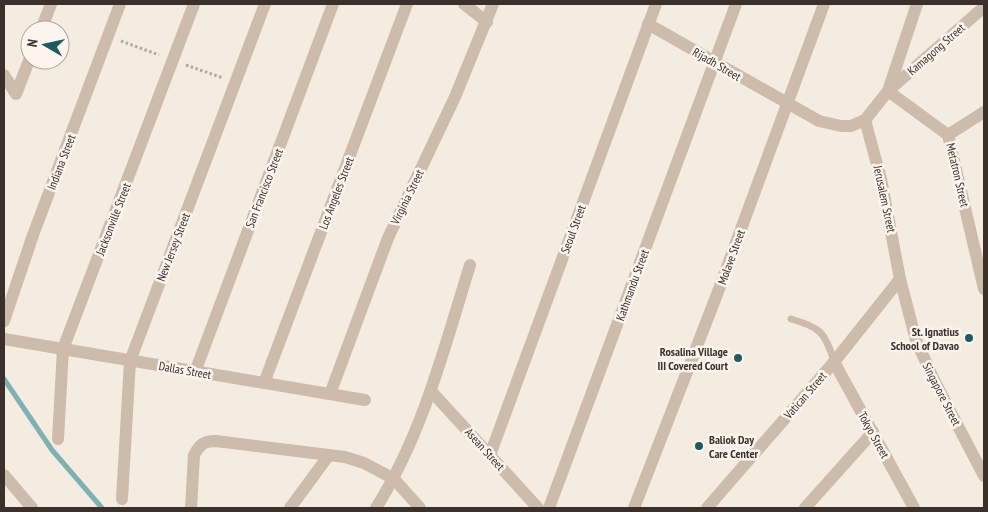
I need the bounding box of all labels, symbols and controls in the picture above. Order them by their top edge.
street label: Kamagong Street [904,19,968,78]
north arrow [20,20,70,70]
text: N [23,38,42,48]
street label: Rijadh Street [690,44,745,84]
street label: Indiana Street [44,132,79,192]
street label: Metatron Street [943,142,973,209]
street label: San Francisco Street [242,146,286,230]
street label: Los Angeles Street [315,154,357,231]
street label: Jerusalem Street [870,163,900,235]
street label: Virginia Street [387,166,427,228]
street label: Jacksonville Street [92,180,134,258]
street label: Seoul Street [557,202,589,255]
street label: New Jersey Street [153,210,193,283]
street label: Molave Street [714,227,748,287]
street label: Kathmandu Street [612,247,652,323]
place label: St. Ignatius School of Davao [891,324,960,353]
marker: St. Ignatius School of Davao [963,332,975,344]
place label: Rosalina Village III Covered Court [657,344,728,373]
marker: Rosalina Village III Covered Court [732,352,744,364]
street label: Dallas Street [158,358,213,382]
street label: Singapore Street [920,360,965,429]
street label: Vatican Street [780,368,830,422]
street label: Tokyo Street [855,409,893,462]
street label: Asean Street [462,425,508,474]
place label: Baliok Day Care Center [709,432,759,461]
marker: Baliok Day Care Center [693,440,705,452]

